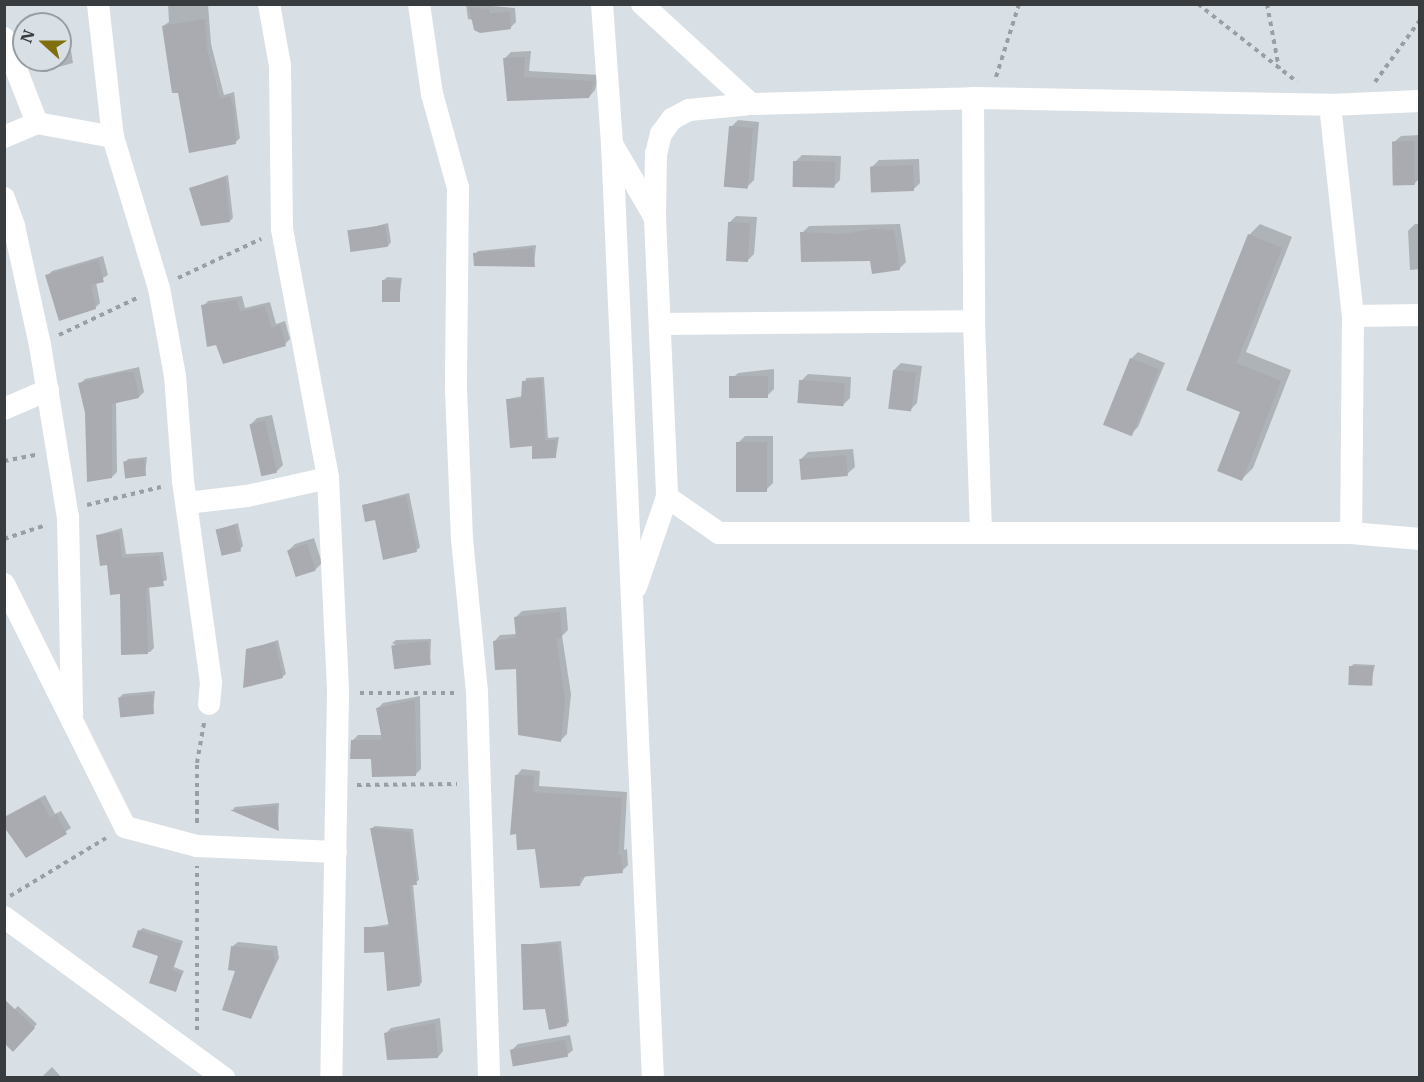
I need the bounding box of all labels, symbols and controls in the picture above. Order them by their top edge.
north arrow [12,12,72,72]
text: N [15,27,39,46]

